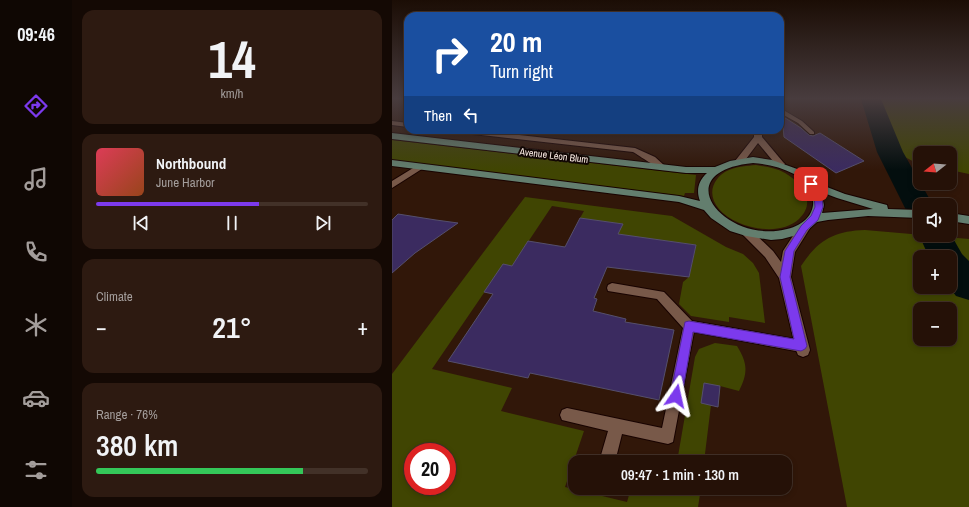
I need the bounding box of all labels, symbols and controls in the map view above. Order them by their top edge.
text: 09:46 [17,22,55,47]
text: 20 m [490,23,542,61]
text: 14 [208,24,256,94]
icon: right [424,28,476,80]
text: Turn right [490,59,553,84]
text: km/h [220,85,244,102]
icon: directions [22,92,50,120]
icon: left [460,104,482,126]
text: Then [424,105,452,126]
street label: Avenue Léon Blum [518,145,589,166]
north arrow [913,146,957,190]
map controls [913,146,957,346]
text: Northbound [156,153,226,174]
icon: music [22,165,50,193]
pin [794,167,828,201]
icon: arrive [800,173,822,195]
text: June Harbor [156,174,215,191]
button: sound [913,198,957,242]
icon: previous [130,212,152,234]
icon: pause [221,212,243,234]
icon: next [312,212,334,234]
icon: phone [22,238,50,266]
button: + [913,250,957,294]
text: Climate [96,288,133,305]
button: − [913,302,957,346]
text: 21° [212,307,252,347]
icon: climate [22,311,50,339]
text: − [96,312,107,342]
text: + [357,312,368,342]
position arrow [655,375,697,417]
icon: car [22,384,50,412]
text: Range · 76% [96,406,158,423]
text: 380 km [96,425,178,465]
speed limit sign: 20 [404,443,456,495]
icon: filters [22,456,50,484]
text: 09:47 · 1 min · 130 m [621,464,739,485]

